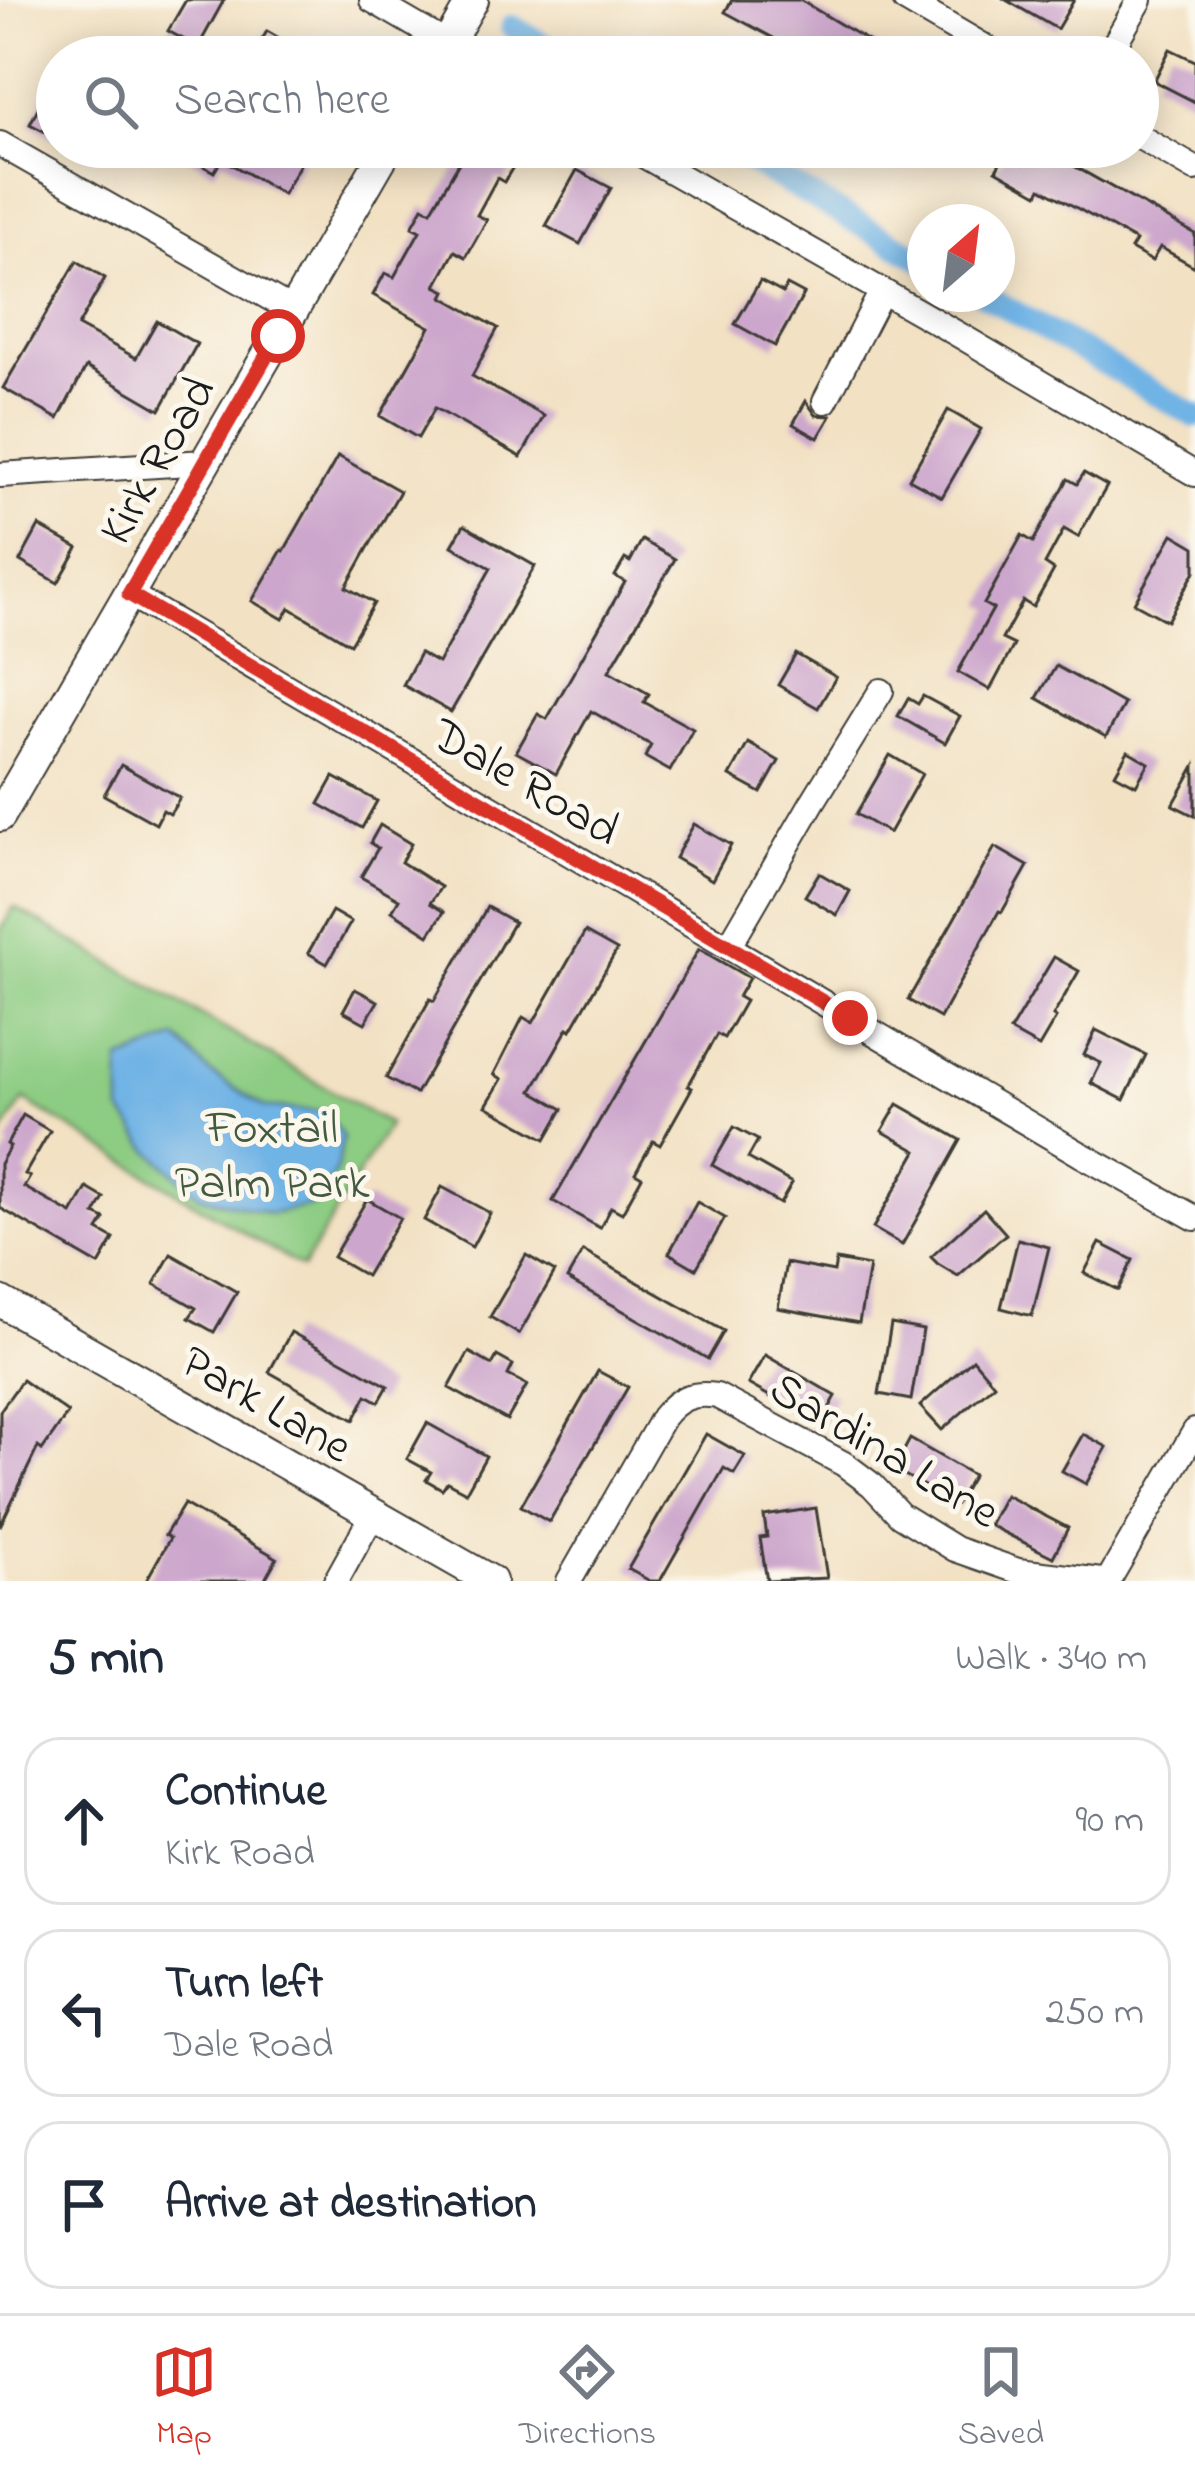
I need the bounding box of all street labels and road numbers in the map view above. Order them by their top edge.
street label: Kirk Road [83,364,236,559]
street label: Dale Road [416,702,632,866]
street label: Park Lane [167,1329,365,1484]
street label: Sardina Lane [755,1356,1012,1549]

